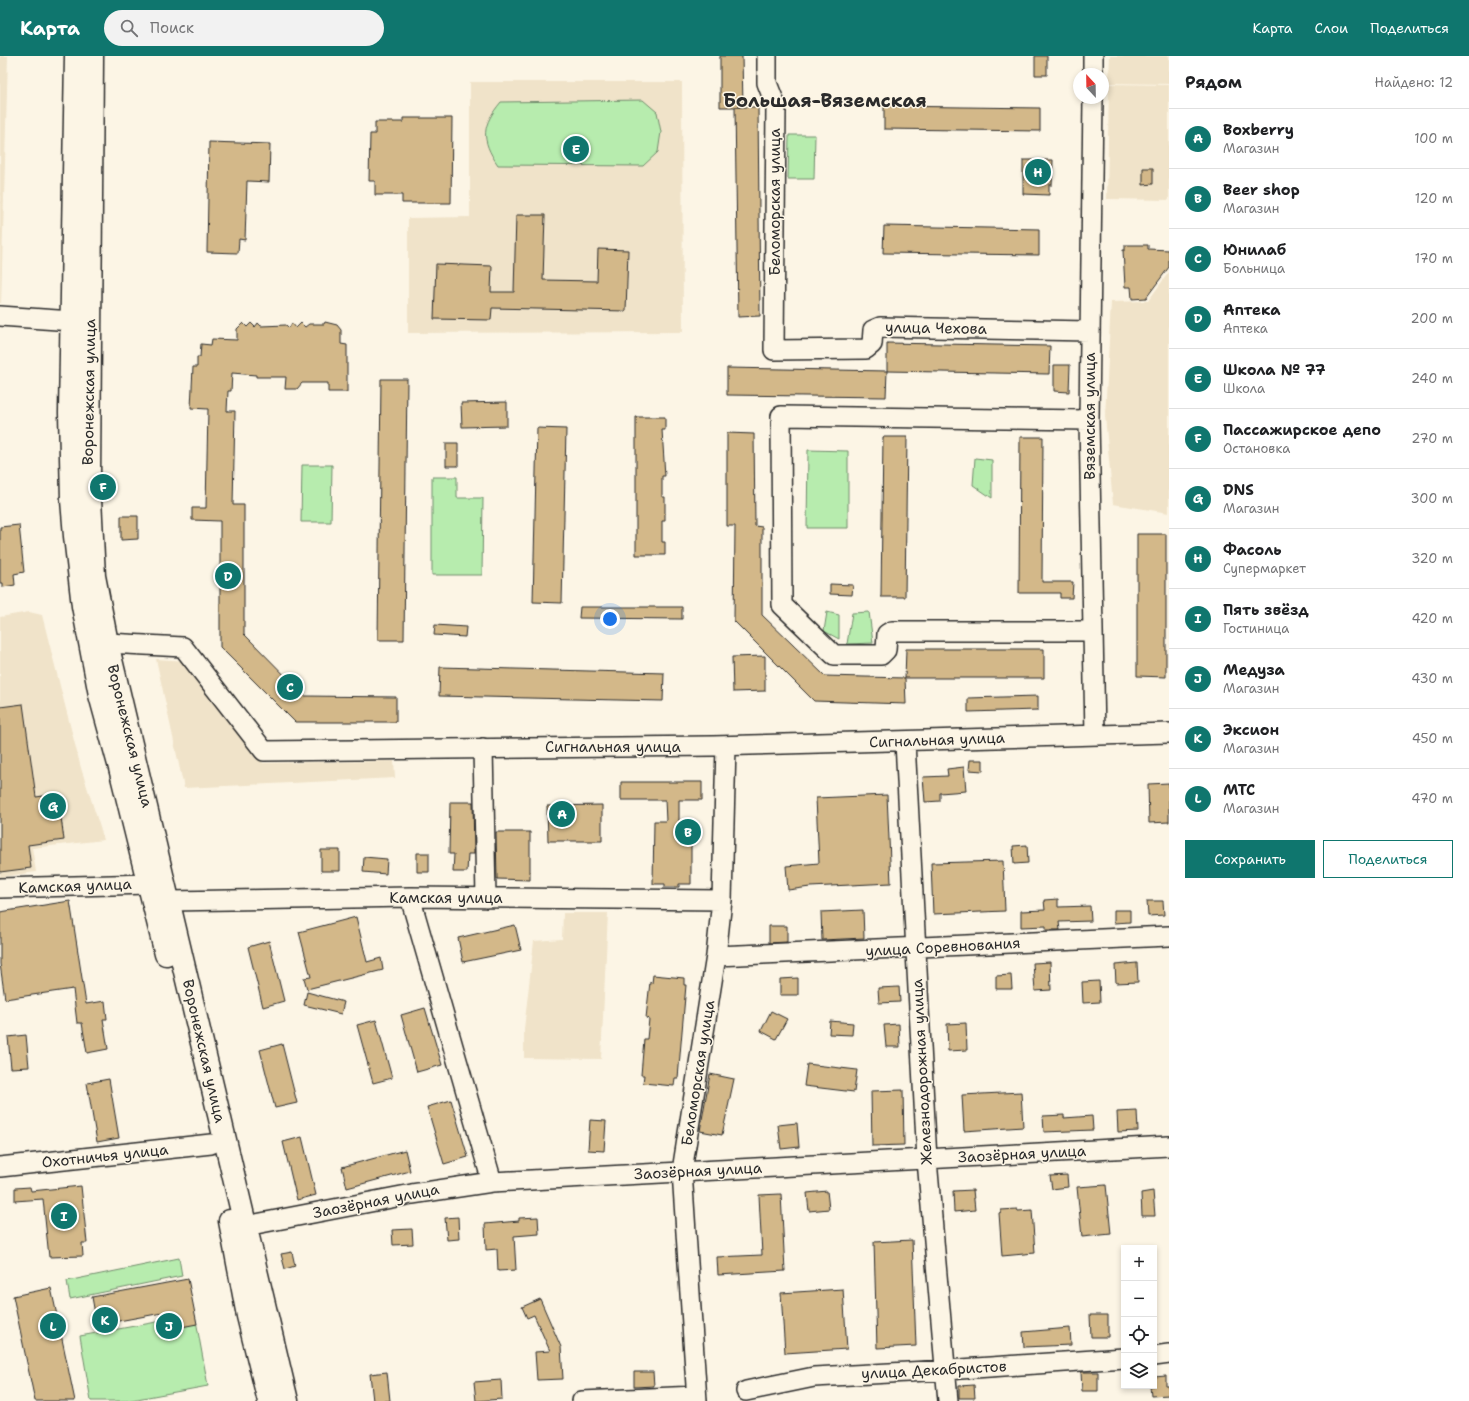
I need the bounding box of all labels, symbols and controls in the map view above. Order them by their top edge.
search box [104,10,384,46]
text: Карта [20,16,80,41]
icon: search [118,17,140,39]
text: Поиск [150,18,194,38]
text: Карта [1252,19,1293,37]
text: Слои [1315,19,1348,37]
text: Поделиться [1370,19,1449,37]
north arrow [1073,68,1109,104]
text: Рядом [1185,71,1242,93]
text: Найдено: 12 [1375,74,1453,91]
district label: Большая-Вяземская [723,88,927,113]
text: Boxberry [1223,120,1294,140]
street label: Беломорская улица [765,128,785,276]
text: A [1193,130,1203,147]
text: 100 m [1414,130,1453,147]
pin: E [563,134,589,164]
text: Магазин [1223,140,1279,157]
pin: H [1025,157,1051,187]
text: Beer shop [1223,180,1300,200]
text: B [1194,190,1202,207]
text: 120 m [1415,190,1453,207]
text: Магазин [1223,200,1279,217]
text: Юнилаб [1223,240,1286,260]
text: C [1194,250,1202,267]
text: 170 m [1415,250,1453,267]
text: Больница [1223,260,1285,277]
text: Аптека [1223,300,1281,320]
text: D [1193,310,1203,327]
text: 200 m [1411,310,1453,327]
street label: улица Чехова [885,317,988,339]
street label: Воронежская улица [78,318,100,465]
text: Аптека [1223,320,1268,337]
street label: Вяземская улица [1080,352,1100,480]
text: Школа № 77 [1223,360,1326,380]
text: E [1194,370,1202,387]
text: 240 m [1411,370,1453,387]
text: Школа [1223,380,1265,397]
text: Пассажирское депо [1223,420,1381,440]
text: F [1194,430,1202,447]
text: 270 m [1411,430,1453,447]
text: Остановка [1223,440,1290,457]
pin: F [90,472,116,502]
text: DNS [1223,480,1254,500]
text: G [1193,490,1203,507]
text: 300 m [1410,490,1453,507]
text: Магазин [1223,500,1279,517]
text: Фасоль [1223,540,1282,560]
text: H [1193,550,1203,567]
text: 320 m [1411,550,1453,567]
text: Супермаркет [1223,560,1306,577]
pin: D [215,561,241,591]
text: Пять звёзд [1223,600,1309,620]
your location [600,609,620,629]
text: I [1194,610,1202,627]
text: 420 m [1411,610,1453,627]
text: Гостиница [1223,620,1289,637]
text: Медуза [1223,660,1285,680]
street label: Воронежская улица [103,662,158,810]
text: J [1194,670,1202,687]
text: 430 m [1411,670,1453,687]
pin: C [277,672,303,702]
text: Магазин [1223,680,1279,697]
text: Эксион [1223,720,1279,740]
street label: Сигнальная улица [869,728,1006,752]
text: K [1194,730,1202,747]
text: 450 m [1412,730,1453,747]
street label: Сигнальная улица [545,737,682,757]
text: Магазин [1223,740,1279,757]
text: МТС [1223,780,1255,800]
text: L [1194,790,1202,807]
text: 470 m [1411,790,1453,807]
pin: G [40,791,66,821]
pin: A [549,799,575,829]
text: Магазин [1223,800,1279,817]
pin: B [675,817,701,847]
button: Сохранить [1185,840,1315,878]
button: Поделиться [1323,840,1453,878]
street label: Камская улица [18,874,133,898]
street label: Камская улица [389,888,503,908]
street label: улица Соревнования [865,933,1021,961]
street label: Воронежская улица [178,977,230,1125]
street label: Железнодорожная улица [907,978,937,1166]
street label: Беломорская улица [677,998,720,1147]
street label: Охотничья улица [41,1139,170,1173]
street label: Заозёрная улица [958,1141,1087,1167]
street label: Заозёрная улица [634,1158,763,1184]
street label: Заозёрная улица [311,1179,441,1223]
pin: I [51,1201,77,1231]
map controls [1121,1245,1157,1389]
button: + [1121,1245,1157,1281]
button: − [1121,1281,1157,1317]
pin: K [92,1305,118,1335]
pin: L [40,1311,66,1341]
pin: J [156,1311,182,1341]
button: locate [1121,1317,1157,1353]
button: layers [1121,1353,1157,1389]
street label: улица Декабристов [861,1356,1007,1384]

